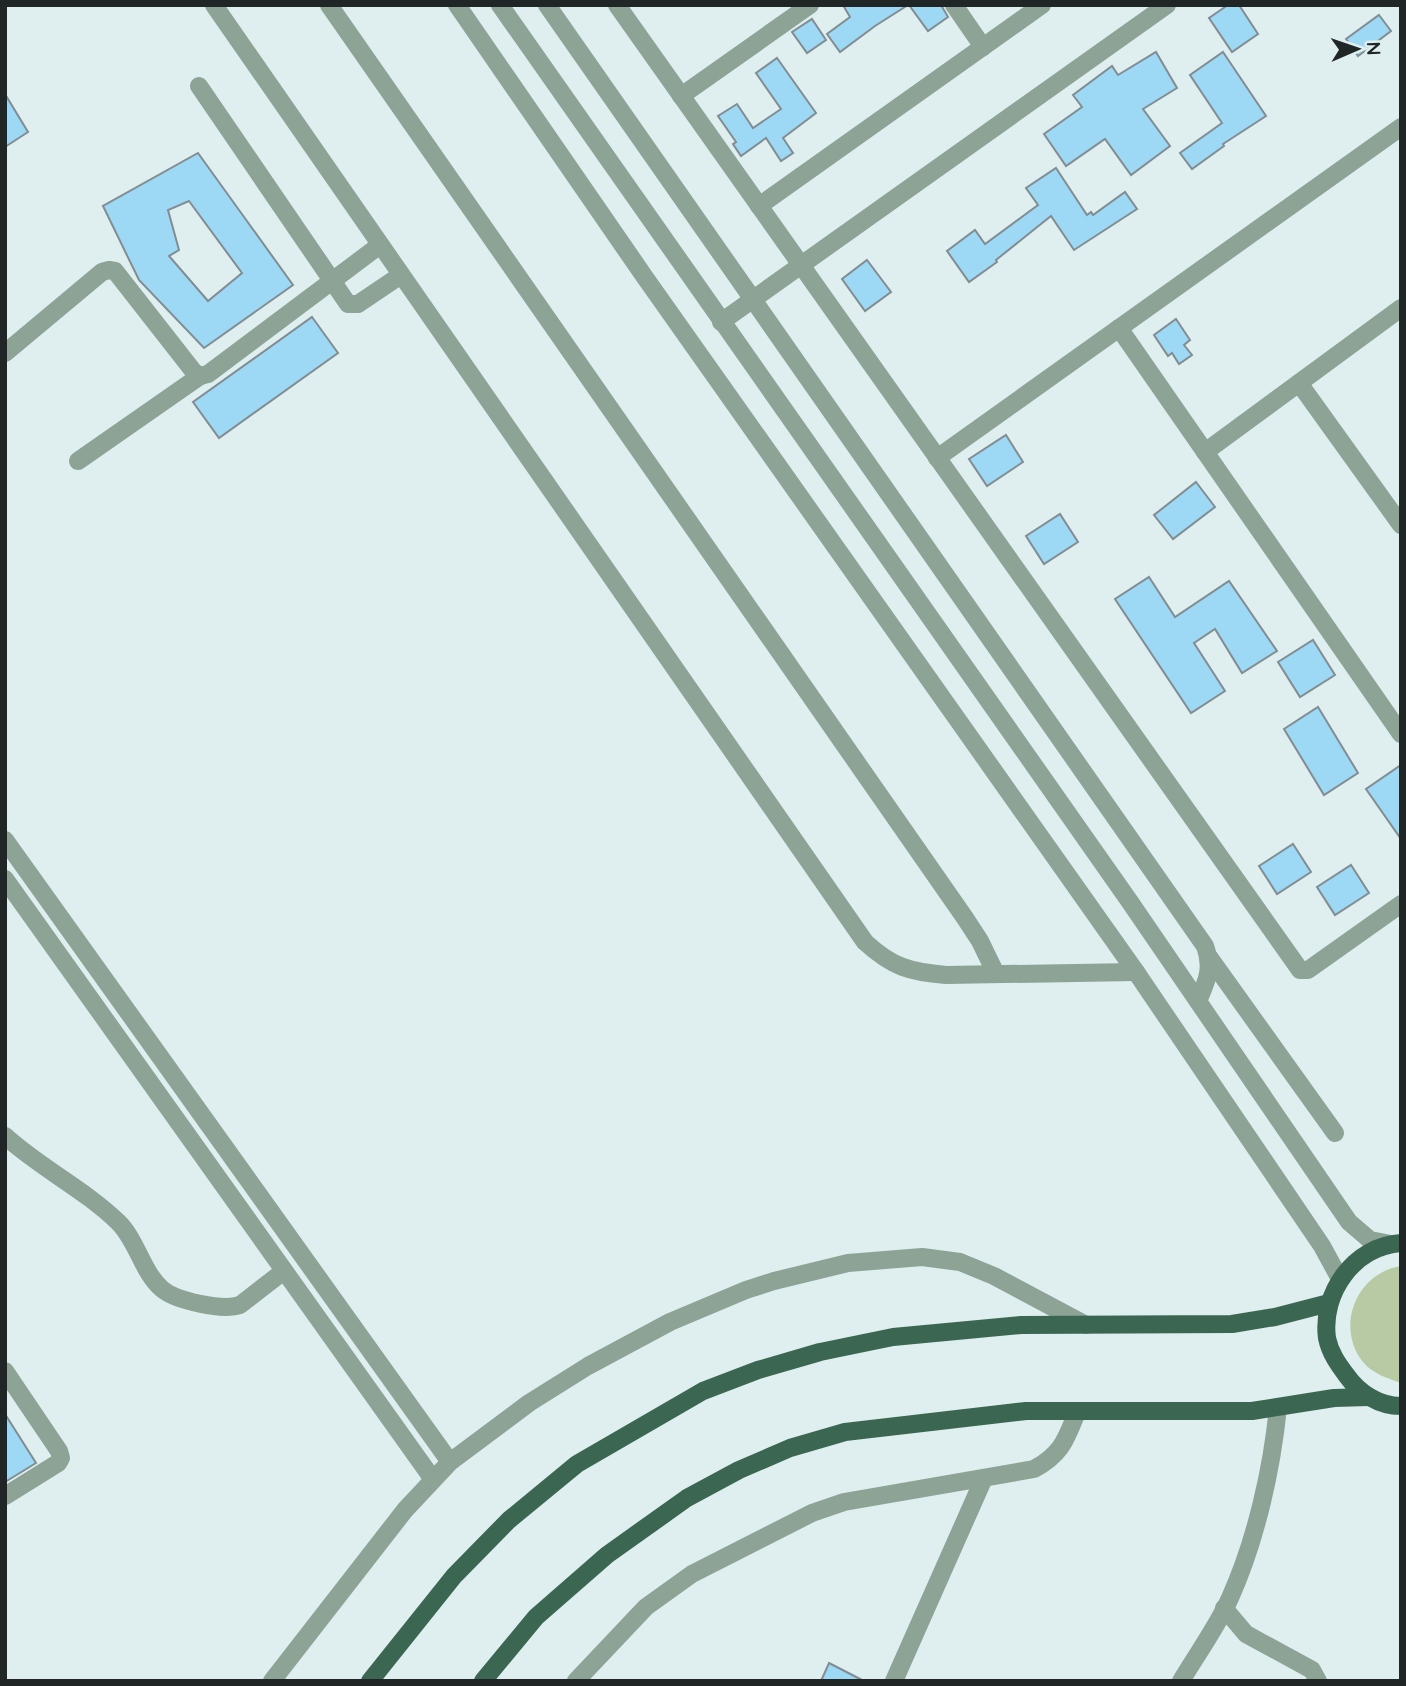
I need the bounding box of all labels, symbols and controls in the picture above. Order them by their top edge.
north arrow [1322,14,1392,84]
text: N [1362,41,1386,56]

